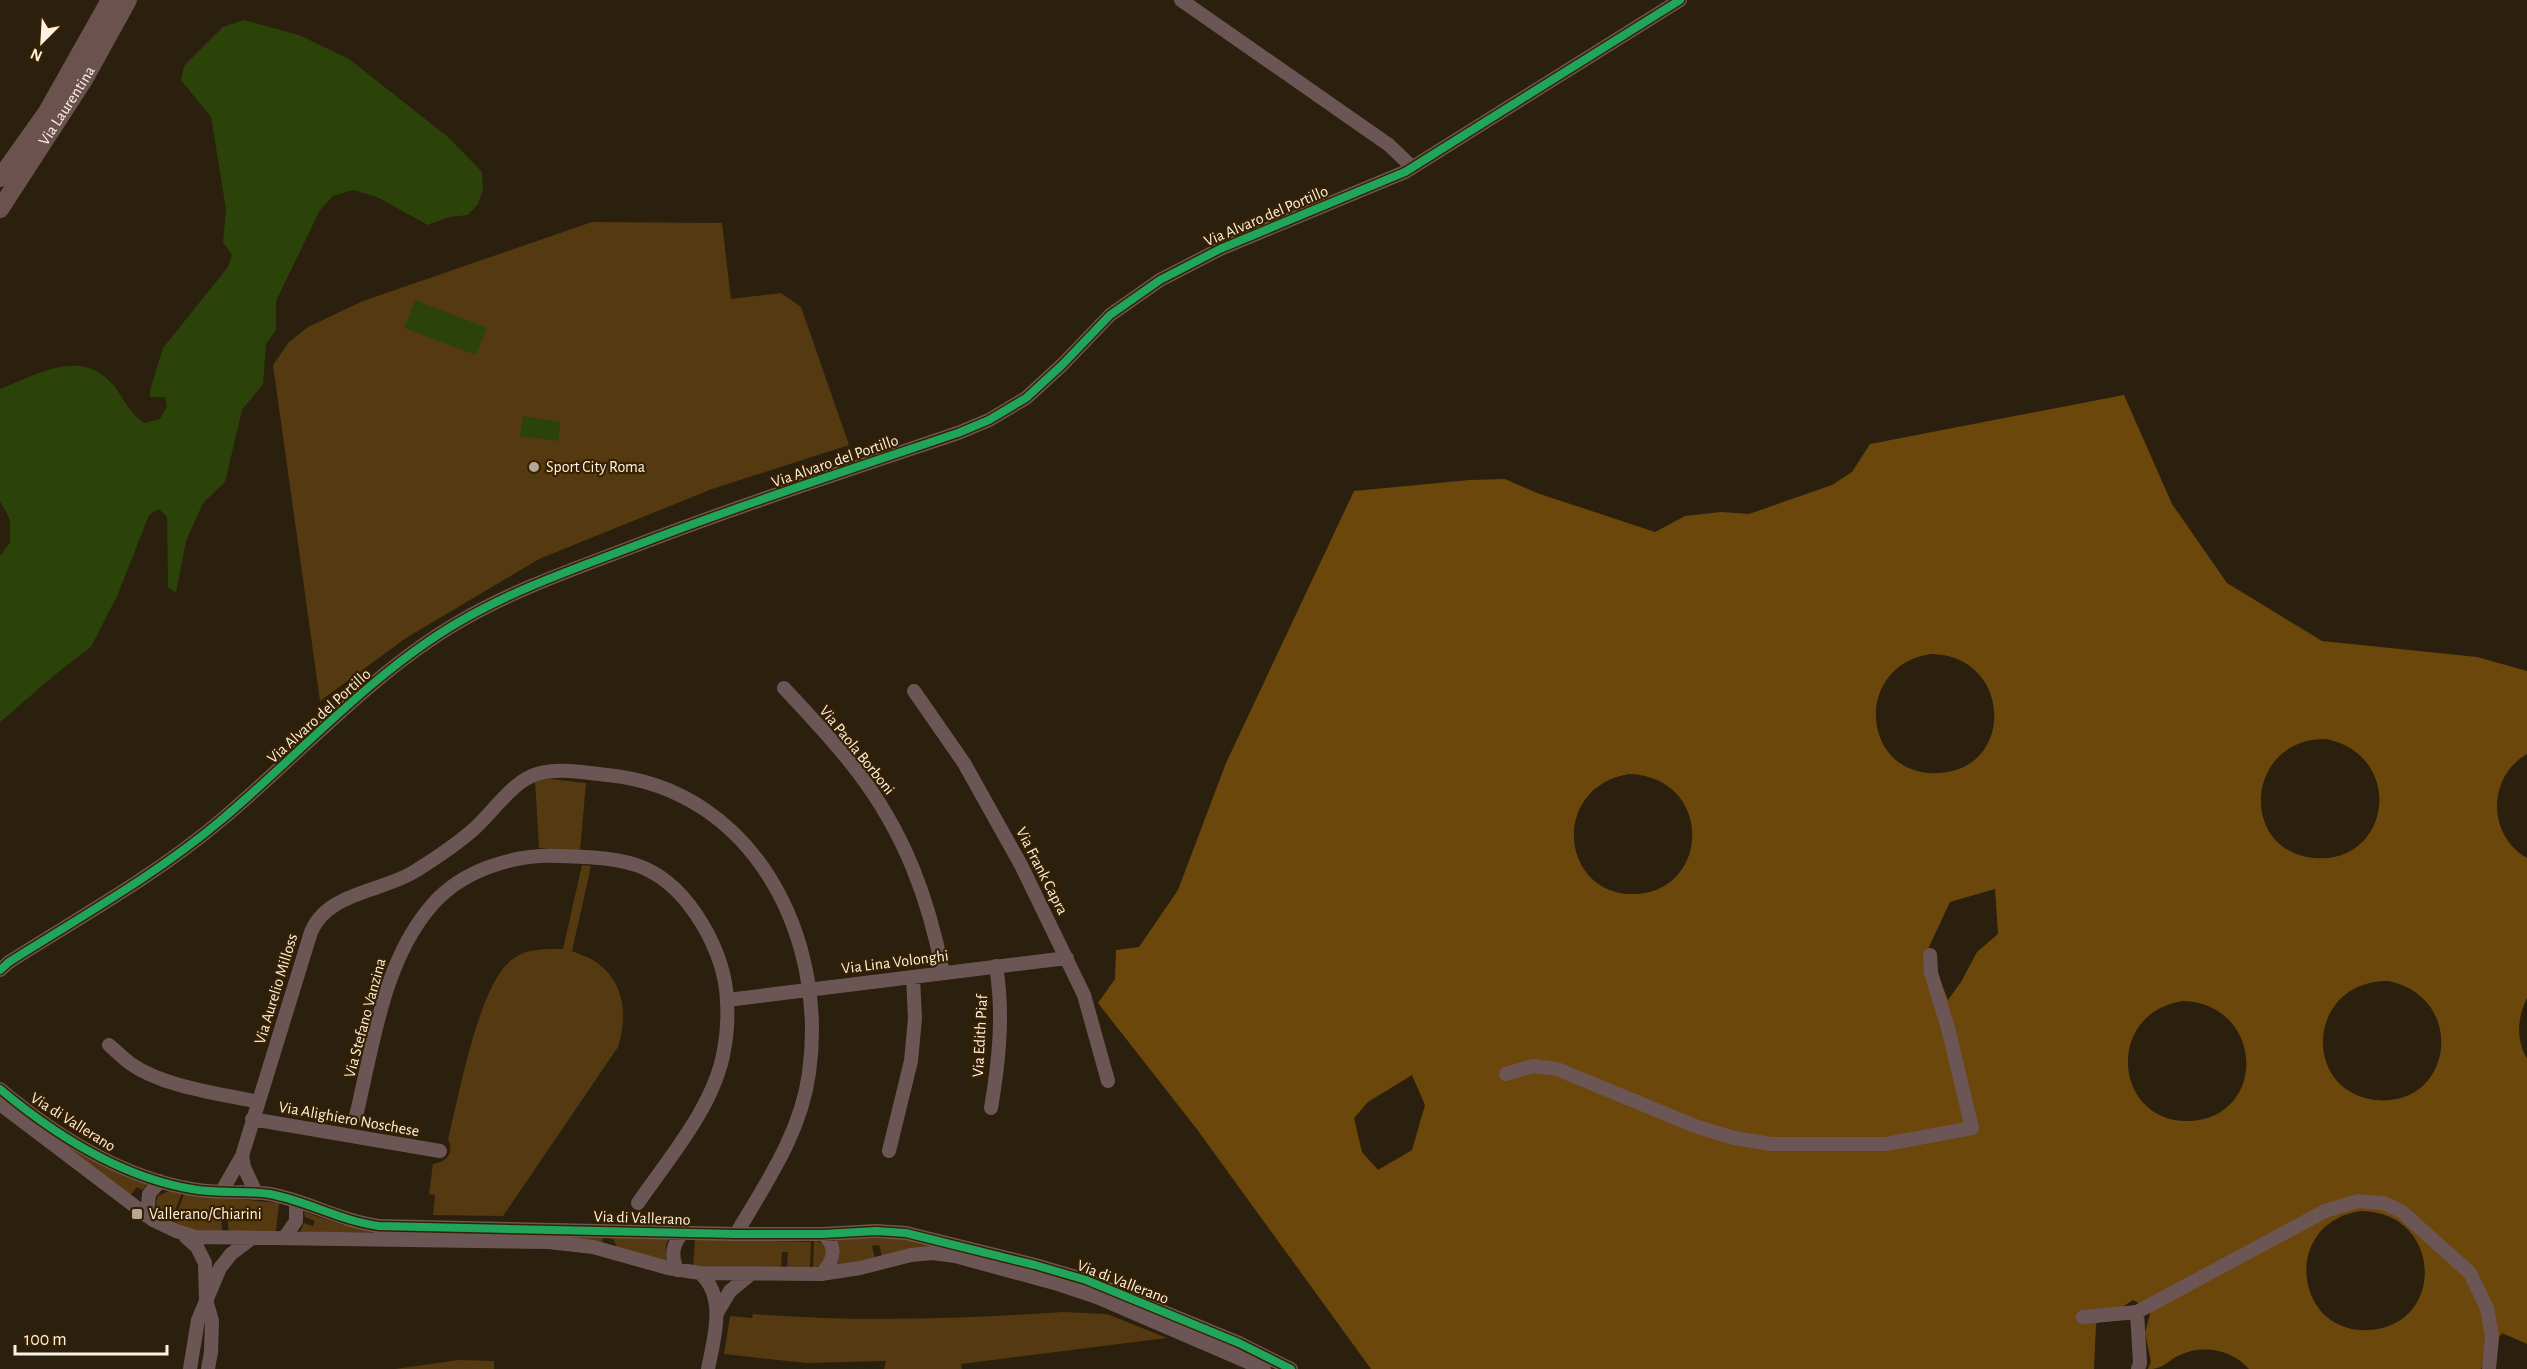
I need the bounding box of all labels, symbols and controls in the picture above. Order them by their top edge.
north arrow [12,12,72,72]
text: N [28,45,45,64]
street label: Via Laurentina [36,64,98,148]
street label: Via Alvaro del Portillo [1202,183,1330,249]
street label: Via Alvaro del Portillo [770,432,901,490]
place label: Sport City Roma [546,459,645,476]
marker: Sport City Roma [527,460,541,474]
street label: Via Alvaro del Portillo [264,665,374,766]
street label: Via Paola Borboni [816,702,898,798]
street label: Via Frank Capra [1013,825,1071,917]
street label: Via Aurelio Milloss [252,932,300,1046]
street label: Via Lina Volonghi [841,947,949,977]
street label: Via Stefano Vanzina [341,956,389,1080]
street label: Via Edith Piaf [970,993,990,1078]
street label: Via di Vallerano [28,1090,118,1155]
street label: Via Alighiero Noschese [277,1099,421,1139]
place label: Vallerano/Chiarini [149,1206,262,1222]
marker: Vallerano/Chiarini [130,1207,144,1221]
street label: Via di Vallerano [593,1208,691,1228]
street label: Via di Vallerano [1075,1257,1171,1307]
scale bar [15,1318,166,1356]
text: 100 m [24,1331,67,1349]

